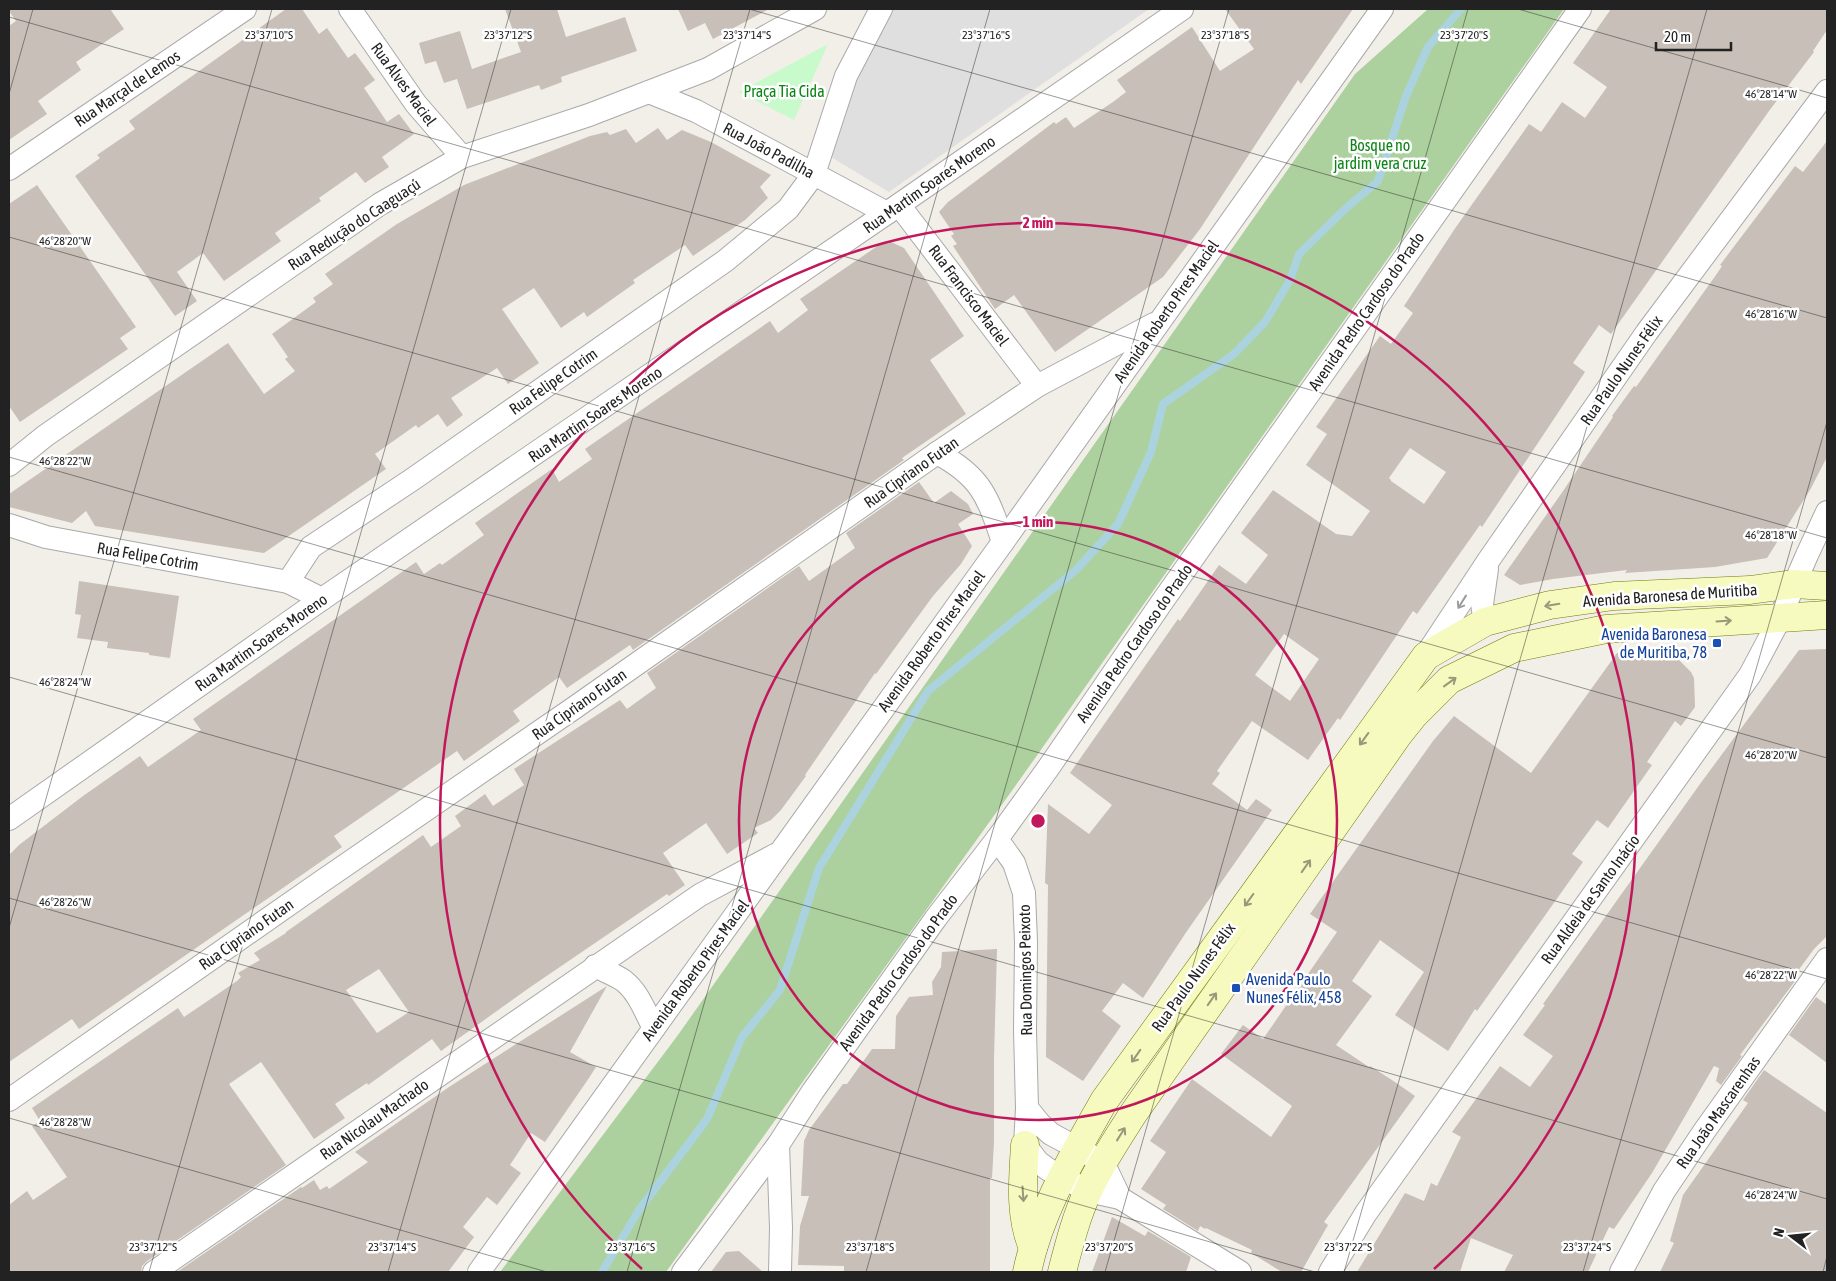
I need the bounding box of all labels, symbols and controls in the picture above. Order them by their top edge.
scale bar [1656,20,1731,52]
text: 23°37'10"S [245,28,293,42]
text: 23°37'12"S [484,28,532,42]
text: 23°37'14"S [723,28,771,42]
text: 23°37'16"S [962,28,1010,42]
text: 23°37'18"S [1201,28,1249,42]
text: 23°37'20"S [1440,28,1488,42]
text: 20 m [1664,28,1691,45]
street label: Rua Alves Maciel [368,39,441,130]
street label: Rua Marçal de Lemos [71,46,184,131]
park label: Praça Tia Cida [743,82,825,101]
text: 46°28'14"W [1745,87,1797,101]
street label: Rua João Padilha [720,118,818,182]
street label: Rua Martim Soares Moreno [859,132,999,236]
park label: Bosque no jardim vera cruz [1333,136,1427,173]
street label: Rua Redução do Caaguaçú [285,175,424,274]
text: 2 min [1023,214,1053,231]
street label: Avenida Pedro Cardoso do Prado [1304,228,1428,394]
text: 46°28'20"W [39,234,91,248]
street label: Avenida Roberto Pires Maciel [1110,236,1222,386]
street label: Rua Francisco Maciel [925,241,1013,349]
text: 46°28'16"W [1745,307,1797,321]
street label: Rua Paulo Nunes Félix [1576,311,1666,428]
street label: Rua Felipe Cotrim [506,344,601,419]
street label: Rua Martim Soares Moreno [525,363,665,465]
street label: Rua Cipriano Futan [860,433,962,512]
text: 46°28'22"W [39,454,91,468]
text: 1 min [1023,513,1053,530]
text: 46°28'18"W [1745,528,1797,542]
street label: Rua Felipe Cotrim [96,538,200,575]
street label: Avenida Pedro Cardoso do Prado [1072,560,1196,726]
street label: Avenida Roberto Pires Maciel [874,567,989,715]
street label: Avenida Baronesa de Muritiba [1582,580,1758,610]
street label: Rua Martim Soares Moreno [191,590,331,694]
one-way arrow [1457,595,1468,609]
one-way arrow [1545,601,1561,611]
one-way arrow [1716,616,1732,626]
place label: Avenida Baronesa de Muritiba, 78 [1601,625,1707,661]
marker: Avenida Baronesa de Muritiba, 78 [1711,637,1723,649]
street label: Rua Cipriano Futan [528,665,630,744]
text: 46°28'24"W [39,675,91,689]
one-way arrow [1443,677,1457,687]
one-way arrow [1359,732,1370,745]
text: 46°28'20"W [1745,748,1797,762]
centre of rings [1029,812,1047,830]
street label: Rua Aldeia de Santo Inácio [1537,831,1643,967]
one-way arrow [1301,860,1311,874]
street label: Avenida Pedro Cardoso do Prado [835,890,961,1054]
one-way arrow [1244,893,1254,907]
text: 46°28'26"W [39,895,91,909]
street label: Rua Cipriano Futan [195,895,297,974]
street label: Avenida Roberto Pires Maciel [638,896,753,1044]
street label: Rua Domingos Peixoto [1015,904,1036,1036]
street label: Rua Paulo Nunes Félix [1148,919,1239,1035]
text: 46°28'22"W [1745,968,1797,982]
place label: Avenida Paulo Nunes Félix, 458 [1246,970,1341,1006]
marker: Avenida Paulo Nunes Félix, 458 [1230,982,1242,994]
one-way arrow [1207,992,1217,1006]
one-way arrow [1131,1049,1141,1063]
street label: Rua João Mascarenhas [1673,1052,1764,1172]
street label: Rua Nicolau Machado [316,1075,432,1163]
text: 46°28'28"W [39,1115,91,1129]
one-way arrow [1116,1127,1126,1141]
one-way arrow [1018,1185,1027,1201]
text: 46°28'24"W [1745,1188,1797,1202]
north arrow [1766,1211,1816,1261]
text: N [1770,1226,1787,1239]
text: 23°37'12"S [129,1240,177,1254]
text: 23°37'14"S [368,1240,416,1254]
text: 23°37'16"S [607,1240,655,1254]
text: 23°37'18"S [846,1240,894,1254]
text: 23°37'20"S [1085,1240,1133,1254]
text: 23°37'22"S [1324,1240,1372,1254]
text: 23°37'24"S [1563,1240,1611,1254]

